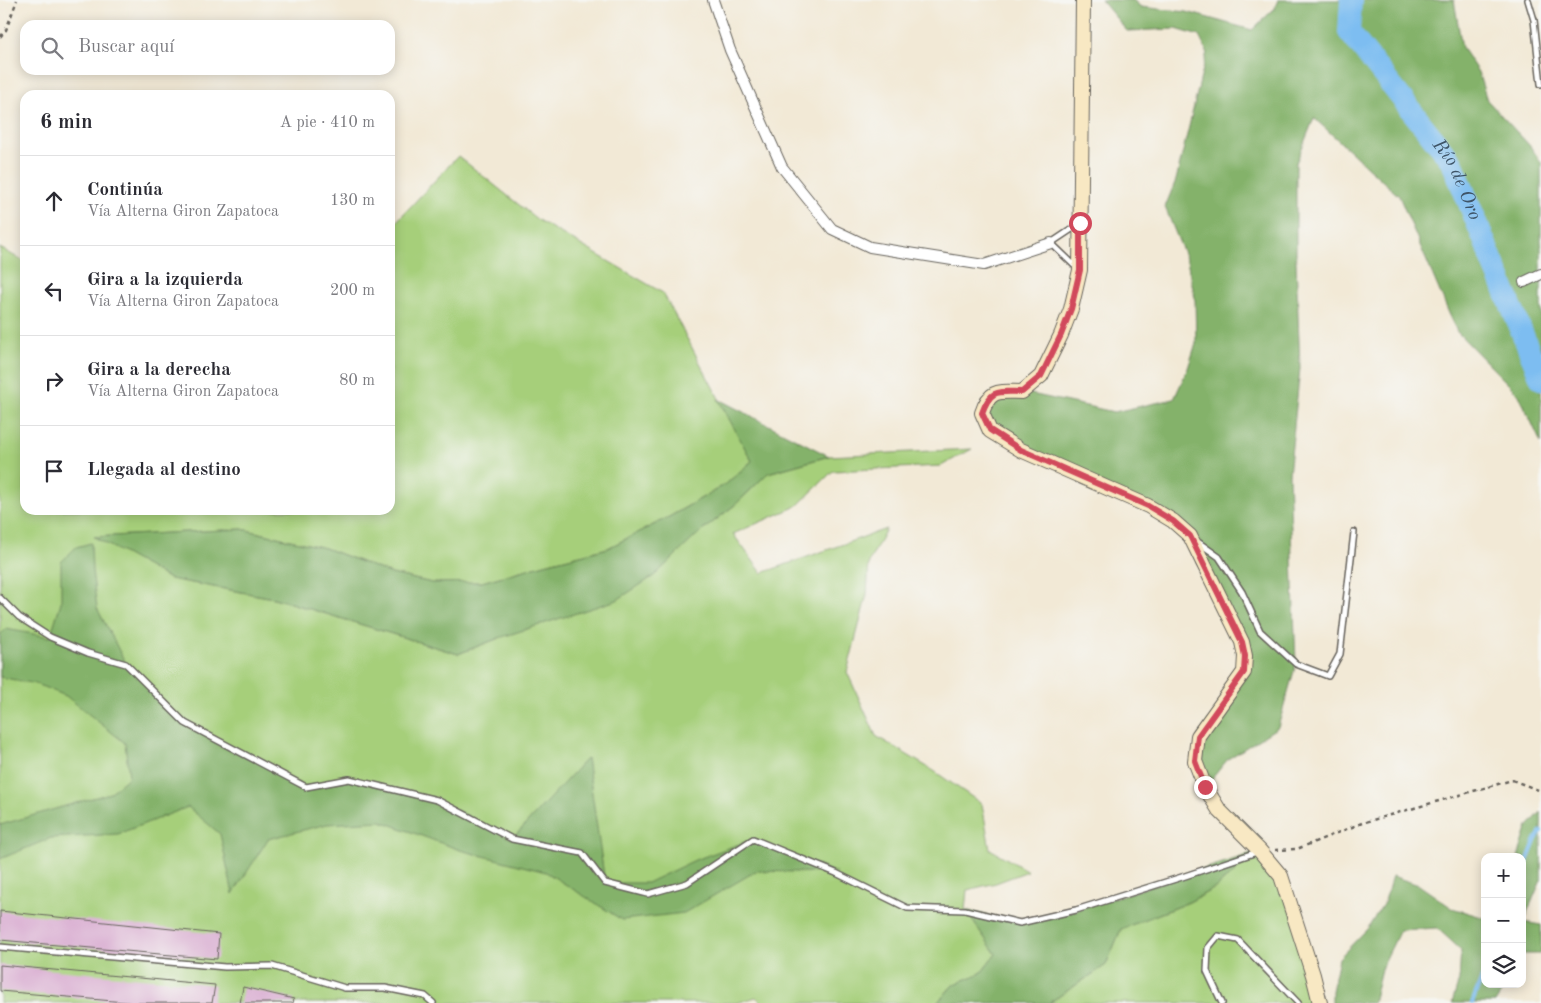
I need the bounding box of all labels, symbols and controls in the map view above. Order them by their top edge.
search box [20,20,395,75]
icon: search [38,34,66,62]
text: Buscar aquí [78,38,174,57]
text: 6 min [40,112,93,133]
text: A pie · 410 m [280,115,375,131]
water label: Río de Oro [1428,135,1484,223]
text: Continúa [87,181,163,200]
icon: ahead [40,187,68,215]
text: 130 m [330,193,375,209]
text: Vía Alterna Giron Zapatoca [87,204,279,220]
route start [1069,212,1092,235]
text: Gira a la izquierda [87,271,243,290]
icon: left [40,277,68,305]
text: 200 m [330,283,375,299]
text: Vía Alterna Giron Zapatoca [87,294,279,310]
text: Gira a la derecha [87,361,231,380]
icon: right [40,367,68,395]
text: 80 m [339,373,375,389]
text: Vía Alterna Giron Zapatoca [87,384,279,400]
icon: arrive [40,457,68,485]
text: Llegada al destino [87,461,241,480]
route end [1194,776,1217,799]
map controls [1481,853,1526,988]
button: + [1481,853,1526,898]
button: − [1481,898,1526,943]
button: layers [1481,943,1526,988]

